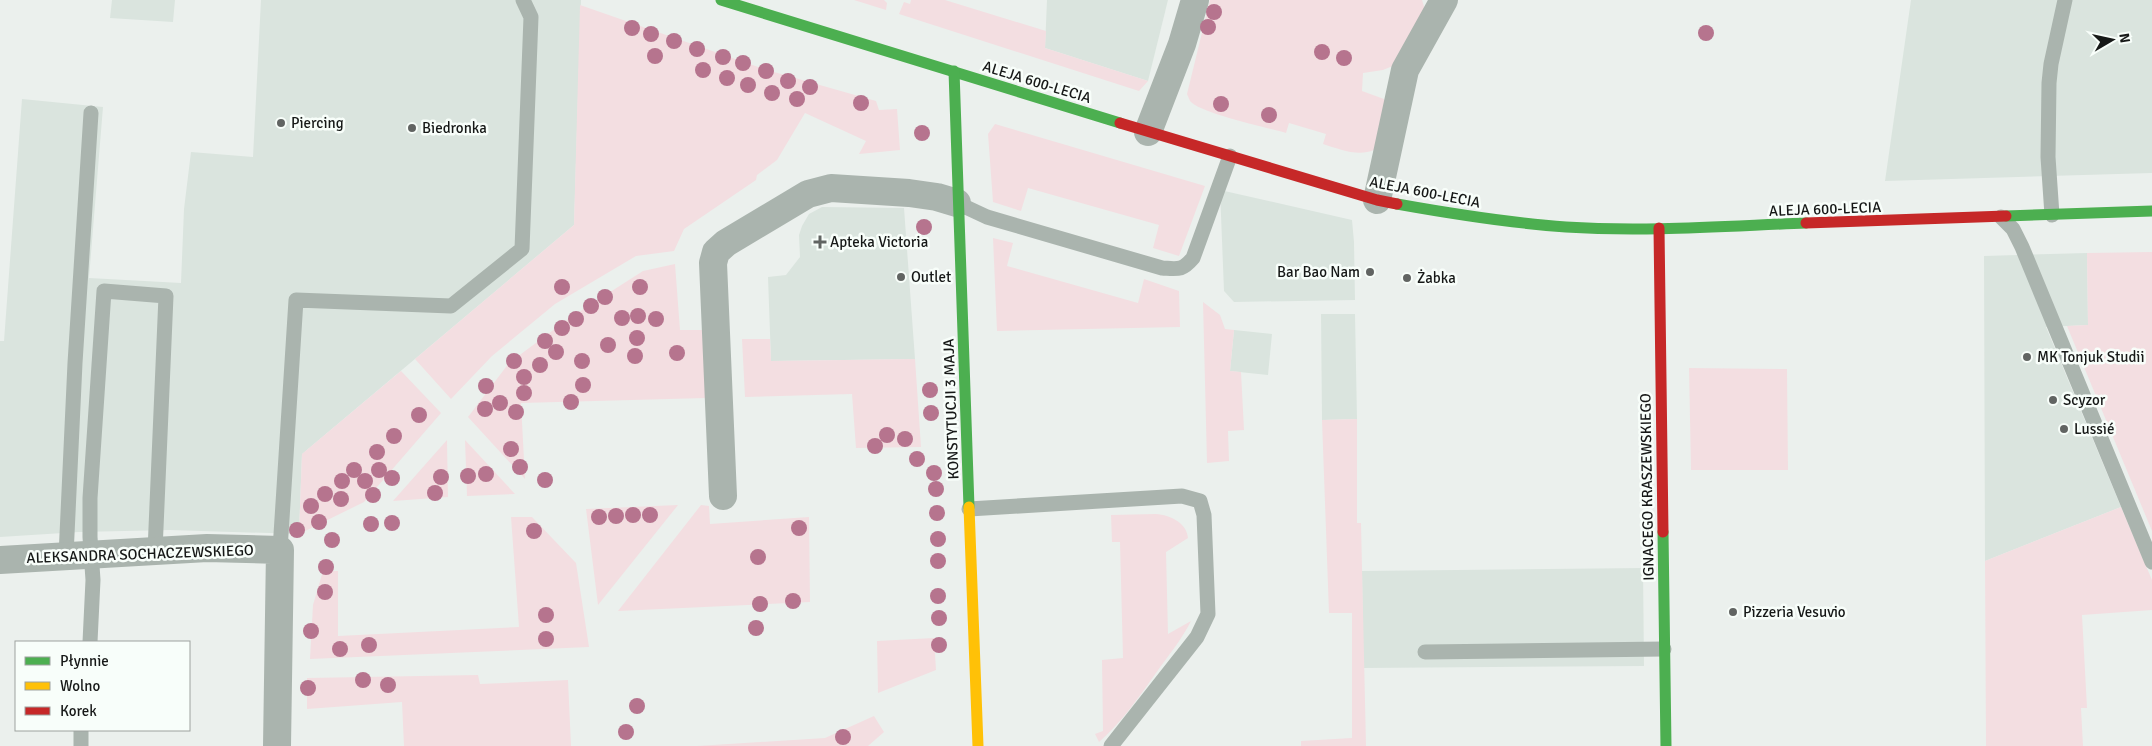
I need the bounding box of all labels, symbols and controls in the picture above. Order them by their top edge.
north arrow [2087,15,2137,65]
text: N [2115,32,2134,44]
street label: ALEJA 600-LECIA [981,57,1093,107]
place label: Piercing [291,114,344,132]
marker: Piercing [275,117,287,129]
place label: Biedronka [422,119,487,137]
marker: Biedronka [406,122,418,134]
street label: ALEJA 600-LECIA [1368,172,1482,212]
street label: ALEJA 600-LECIA [1768,198,1882,220]
place label: Apteka Victoria [830,233,928,251]
marker: Apteka Victoria [814,236,826,248]
place label: Bar Bao Nam [1277,263,1360,281]
marker: Bar Bao Nam [1364,266,1376,278]
place label: Outlet [911,268,951,286]
place label: Żabka [1417,269,1456,287]
marker: Outlet [895,271,907,283]
marker: Żabka [1401,272,1413,284]
street label: KONSTYTUCJI 3 MAJA [940,338,962,480]
place label: MK Tonjuk Studii [2037,348,2144,366]
marker: MK Tonjuk Studii [2021,351,2033,363]
place label: Scyzor [2063,391,2106,409]
street label: IGNACEGO KRASZEWSKIEGO [1636,393,1658,581]
marker: Scyzor [2047,394,2059,406]
place label: Lussié [2074,420,2114,438]
marker: Lussié [2058,423,2070,435]
street label: ALEKSANDRA SOCHACZEWSKIEGO [26,541,254,567]
place label: Pizzeria Vesuvio [1743,603,1846,621]
marker: Pizzeria Vesuvio [1727,606,1739,618]
legend [15,641,190,731]
text: Płynnie [60,652,109,670]
text: Wolno [60,677,101,695]
text: Korek [60,702,97,720]

